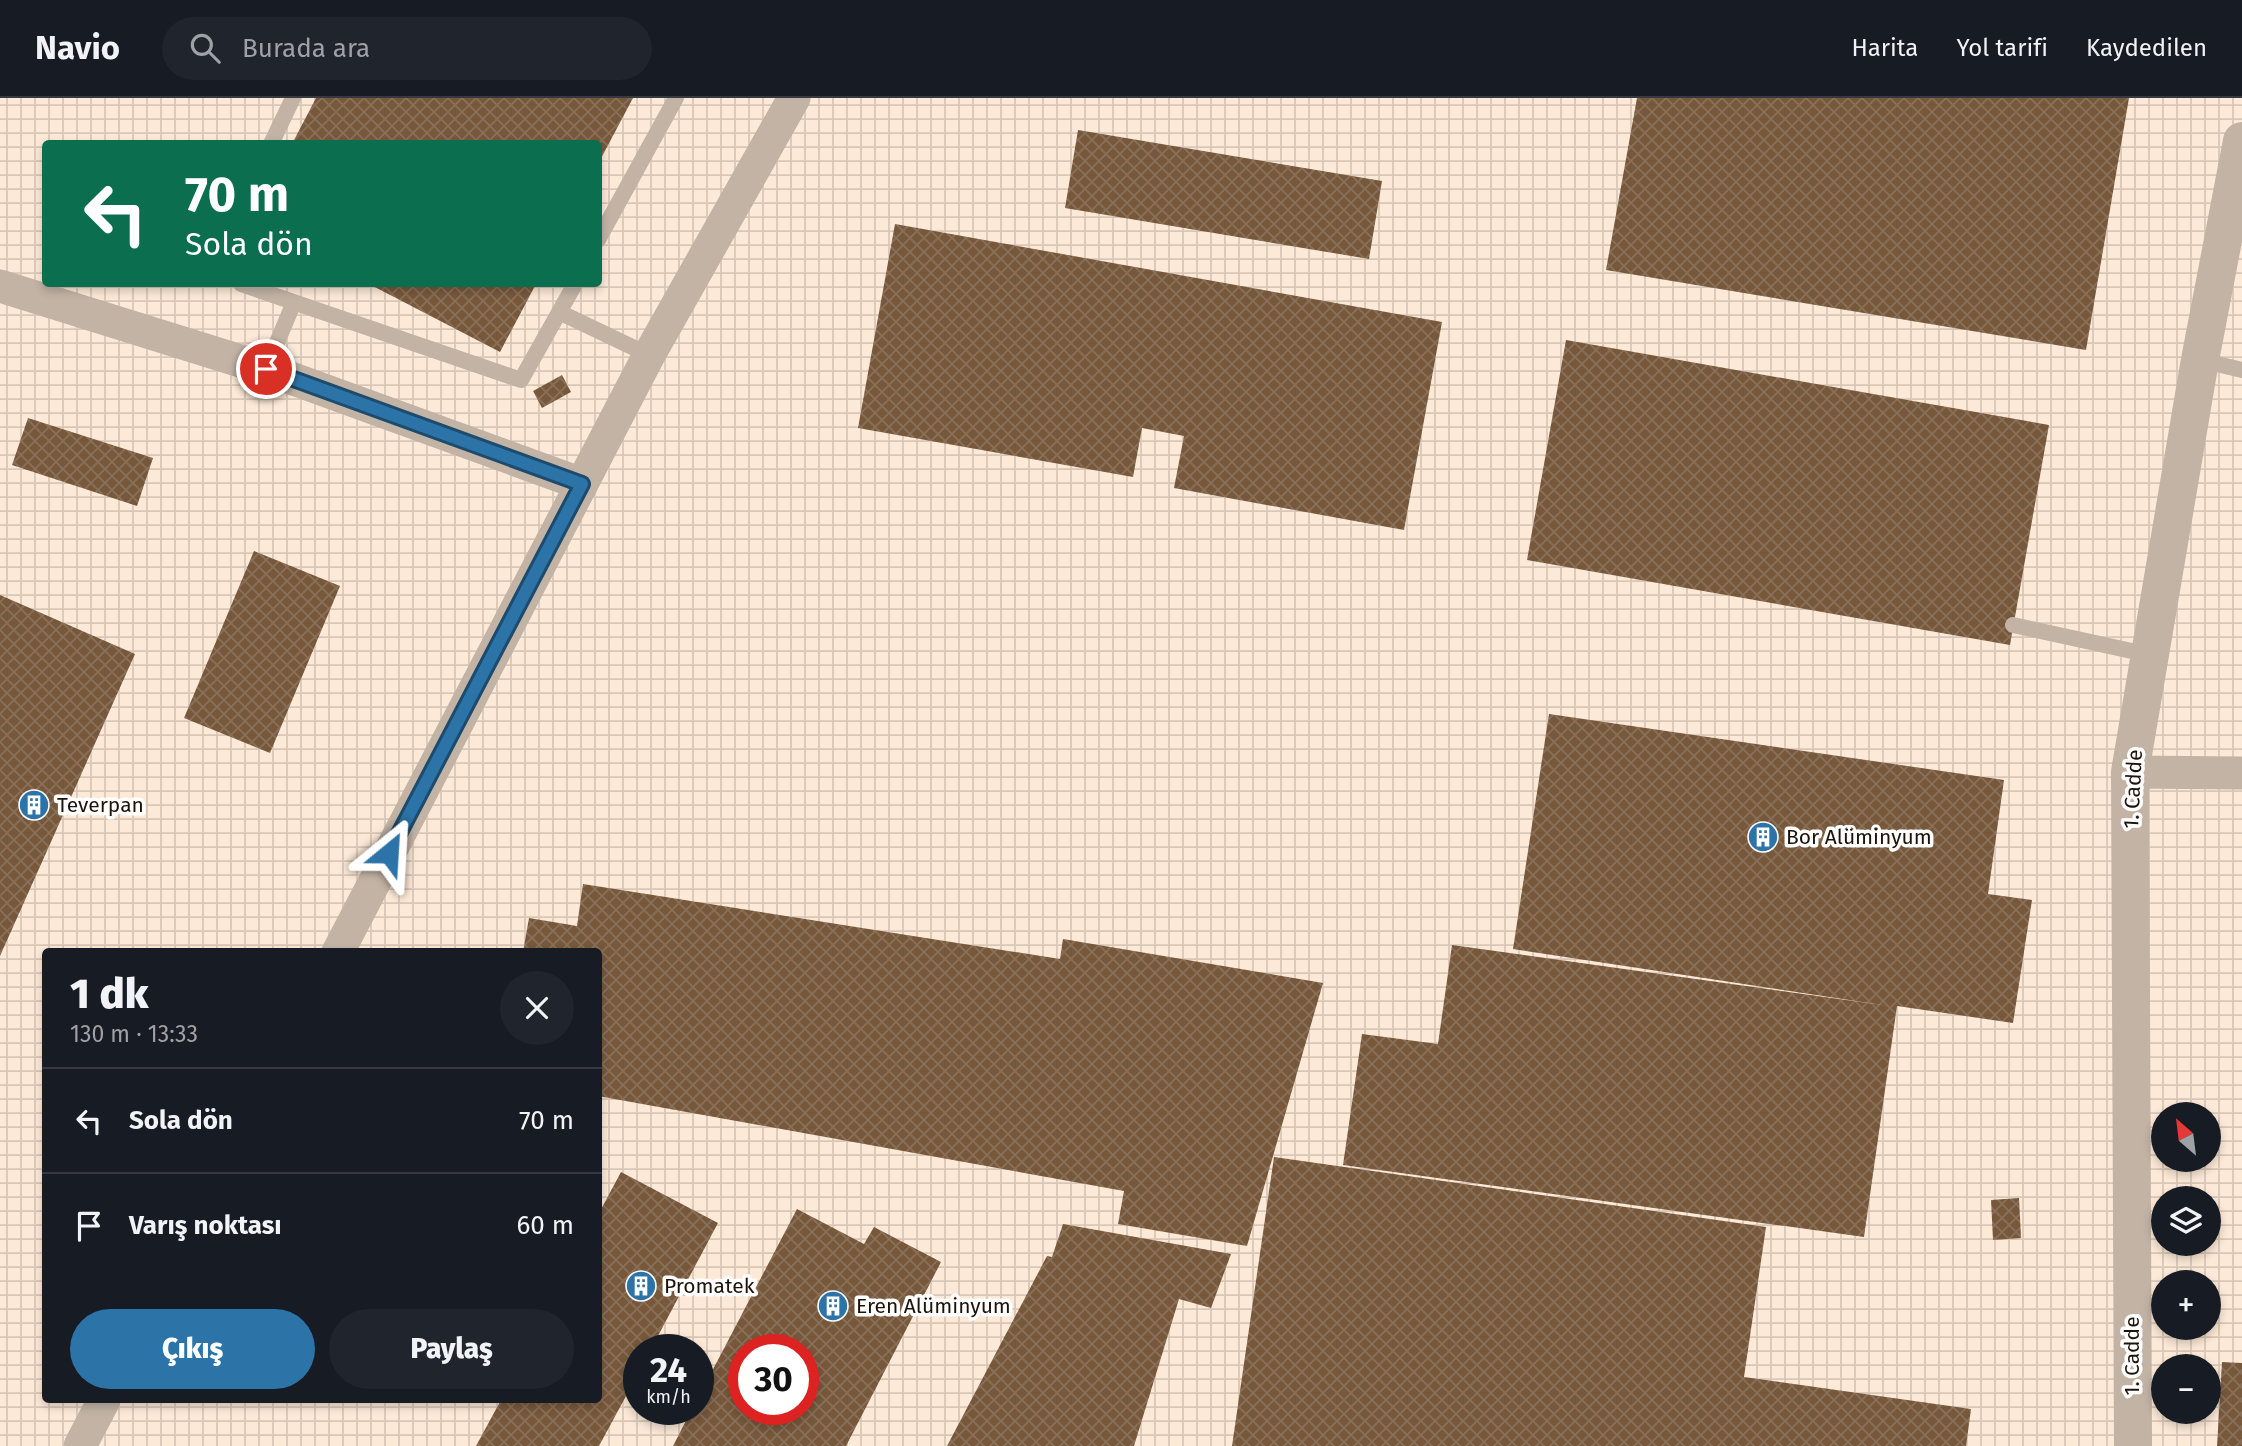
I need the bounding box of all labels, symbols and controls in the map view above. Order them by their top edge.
search box [162,17,652,80]
text: Navio [35,28,120,68]
icon: search [186,29,224,67]
text: Burada ara [242,33,370,64]
text: Harita [1851,34,1918,62]
text: Yol tarifi [1956,34,2048,62]
text: Kaydedilen [2086,34,2207,62]
text: 70 m [185,165,289,224]
icon: left [70,168,161,259]
text: Sola dön [185,225,313,263]
pin [236,339,296,399]
icon: arrive [247,350,285,388]
street label: 1. Cadde [2118,749,2148,829]
building icon: Teverpan [17,788,51,822]
place label: Teverpan [57,792,144,818]
position arrow [352,816,426,890]
building icon: Bor Alüminyum [1746,820,1780,854]
place label: Bor Alüminyum [1786,824,1932,850]
text: 1 dk [70,969,148,1019]
button: close [500,971,574,1045]
text: 130 m · 13:33 [70,1020,198,1048]
icon: left [70,1102,108,1140]
north arrow [2151,1102,2221,1172]
map controls [2151,1102,2221,1424]
text: Sola dön [129,1105,233,1136]
text: 70 m [519,1105,574,1136]
button: layers [2151,1186,2221,1256]
icon: arrive [70,1207,108,1245]
text: Varış noktası [129,1210,282,1241]
text: 60 m [516,1210,574,1241]
building icon: Promatek [624,1269,658,1303]
button: + [2151,1270,2221,1340]
place label: Promatek [664,1273,755,1299]
building icon: Eren Alüminyum [816,1289,850,1323]
place label: Eren Alüminyum [856,1293,1011,1319]
button: Çıkış [70,1309,315,1389]
button: Paylaş [329,1309,574,1389]
street label: 1. Cadde [2119,1316,2145,1396]
speed limit sign: 30 [728,1334,819,1425]
text: 24 [650,1349,687,1391]
button: − [2151,1354,2221,1424]
text: km/h [646,1386,691,1408]

